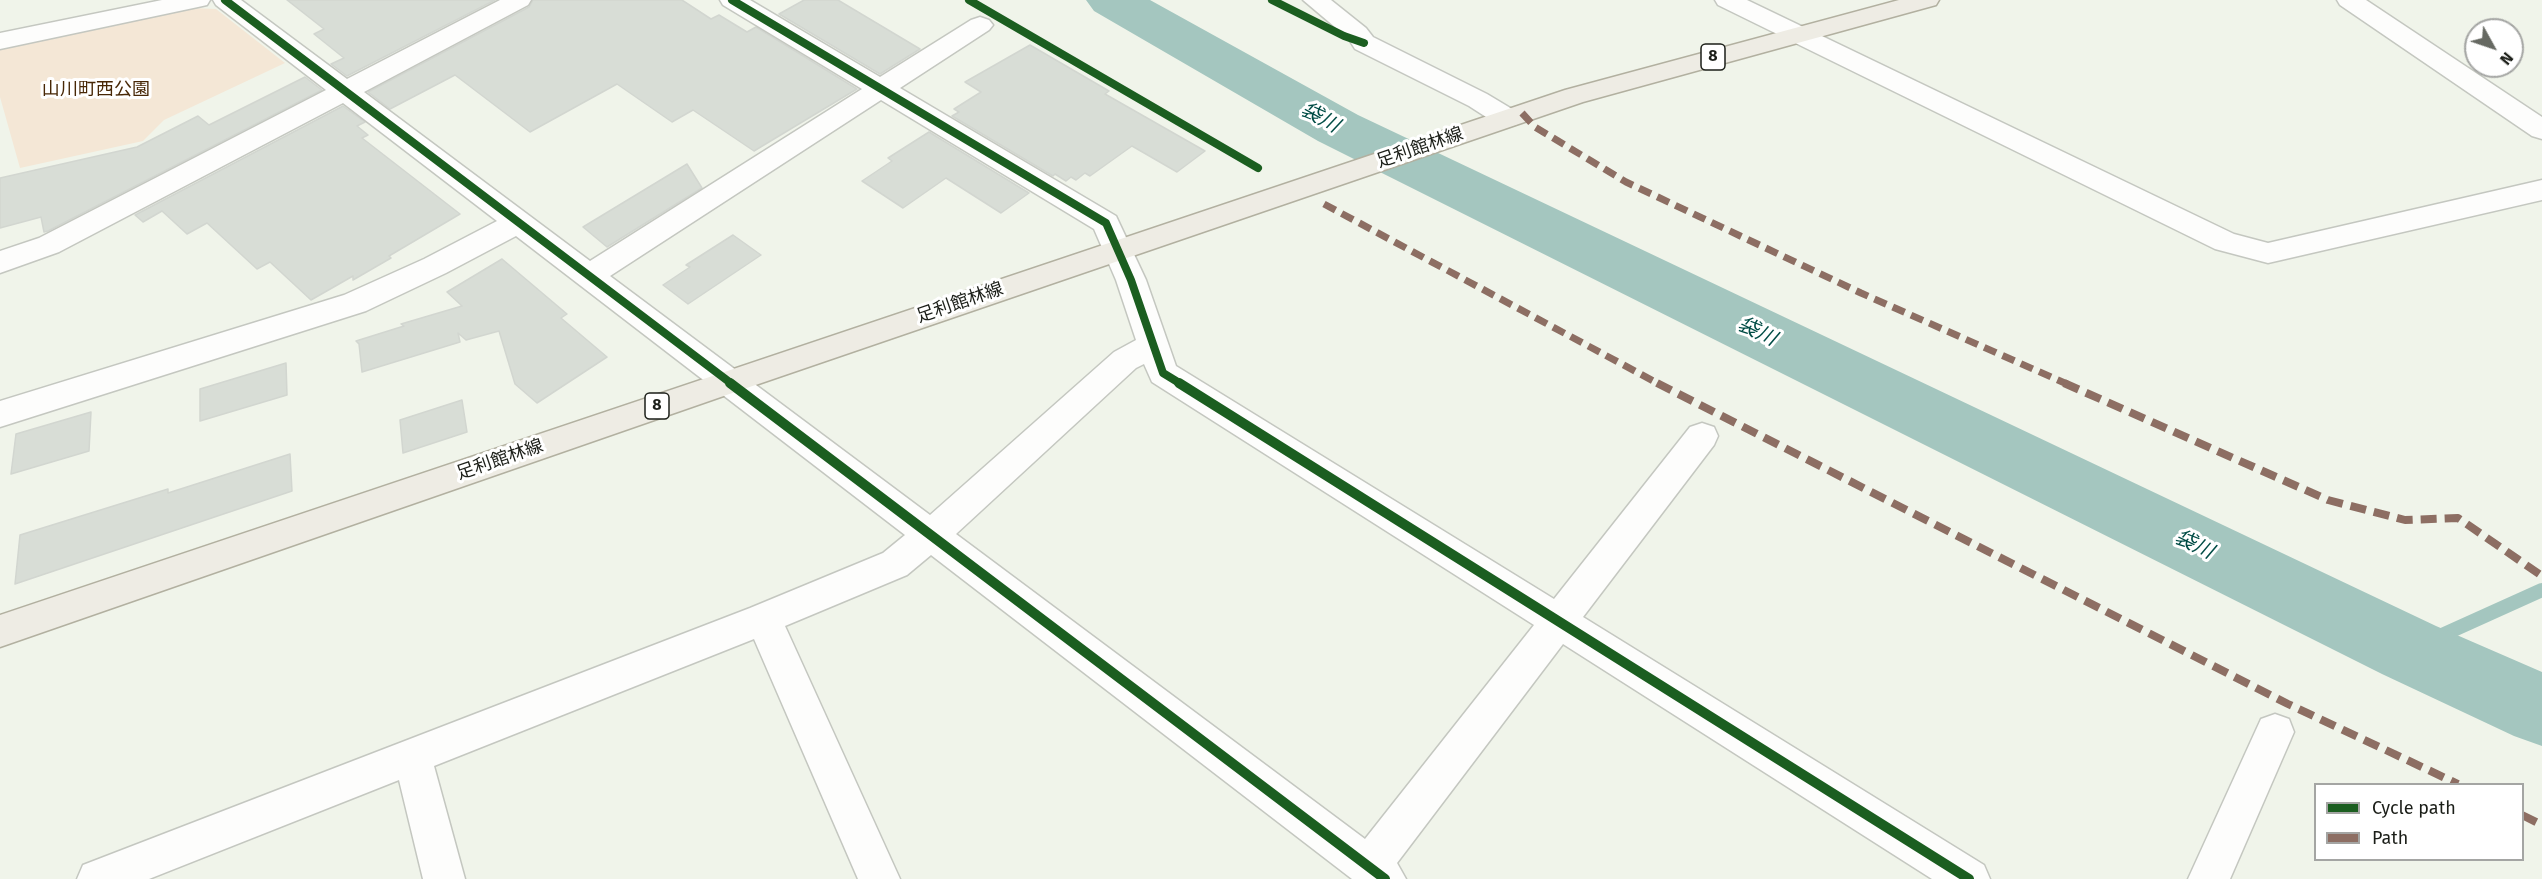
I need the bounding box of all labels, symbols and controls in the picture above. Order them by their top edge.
north arrow [2464,18,2524,78]
road number: 8 [1701,44,1725,70]
text: N [2496,48,2517,69]
park label: 山川町西公園 [42,79,150,101]
water label: 袋川 [1297,98,1343,138]
street label: 足利館林線 [1374,123,1466,173]
street label: 足利館林線 [914,278,1006,328]
water label: 袋川 [1734,312,1780,352]
road number: 8 [645,393,669,419]
street label: 足利館林線 [454,435,546,485]
water label: 袋川 [2171,525,2217,565]
legend [2314,783,2524,861]
text: Cycle path [2372,797,2456,819]
text: Path [2372,827,2408,849]

